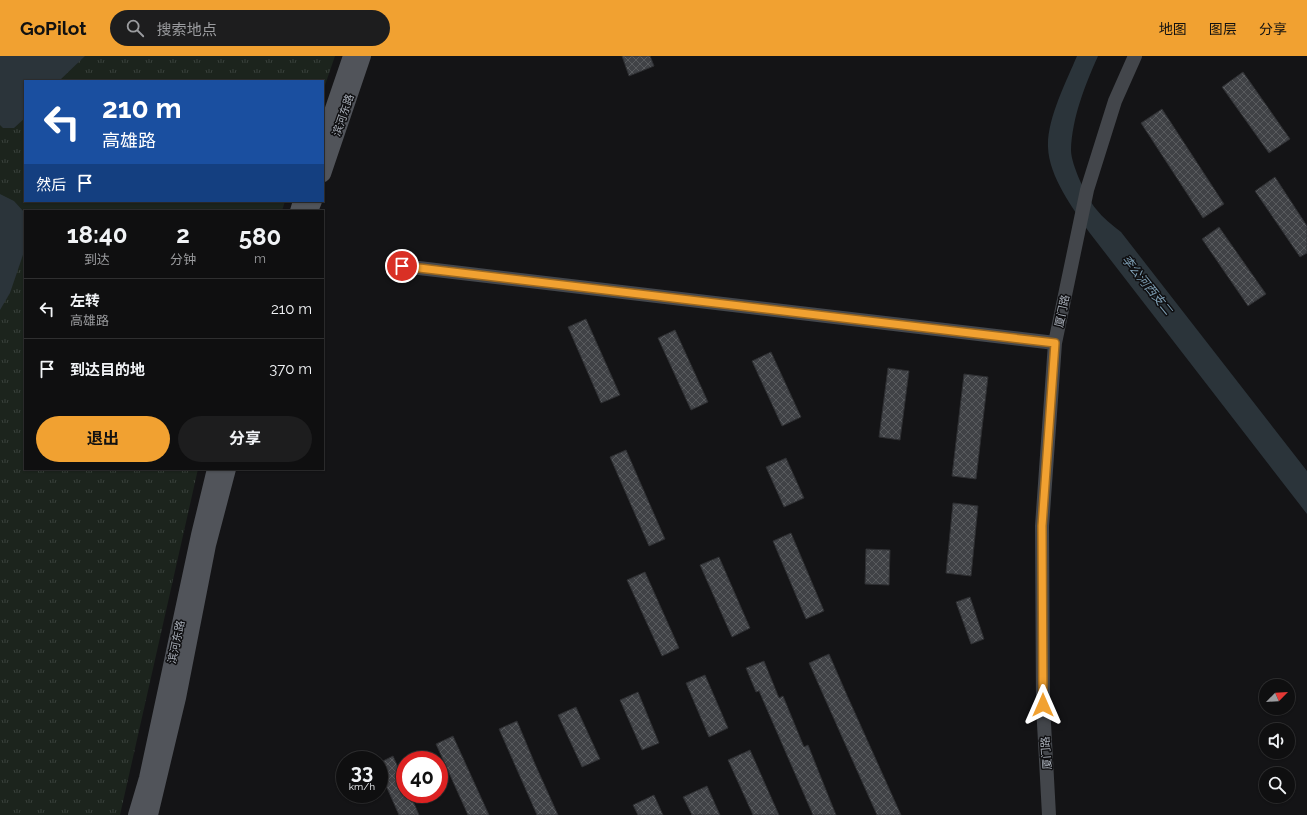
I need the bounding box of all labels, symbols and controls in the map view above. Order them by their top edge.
search box [110,10,390,46]
text: GoPilot [20,17,86,39]
icon: search [124,17,146,39]
text: 搜索地点 [156,21,217,39]
text: 地图 [1159,21,1187,37]
text: 图层 [1209,21,1237,37]
text: 分享 [1259,21,1287,37]
text: 210 m [102,92,182,125]
street label: 滨河东路 [330,92,357,138]
icon: left [36,96,88,148]
text: 高雄路 [102,130,156,151]
icon: arrive [74,172,96,194]
text: 然后 [36,176,66,194]
text: 18:40 [67,220,127,249]
text: 2 [176,220,190,249]
text: 580 [239,222,281,251]
pin [385,249,419,283]
text: m [254,251,266,266]
text: 到达 [84,252,110,267]
text: 分钟 [170,252,196,267]
water label: 李公河西支二 [1119,253,1176,318]
icon: arrive [391,255,413,277]
text: 左转 [70,292,100,310]
street label: 厦门路 [1053,294,1072,329]
icon: left [36,298,58,320]
text: 210 m [271,300,312,318]
text: 高雄路 [70,313,109,328]
icon: arrive [36,358,58,380]
text: 370 m [269,360,312,378]
text: 到达目的地 [70,361,145,379]
button: 退出 [36,416,170,462]
button: 分享 [178,416,312,462]
street label: 滨河东路 [166,619,187,665]
north arrow [1259,679,1295,715]
map controls [1259,679,1295,803]
position arrow [1022,684,1064,726]
button: sound [1259,723,1295,759]
street label: 厦门路 [1039,736,1054,770]
speed limit sign: 40 [396,751,448,803]
text: 33 [351,760,373,784]
button: search [1259,767,1295,803]
text: km/h [349,781,375,792]

